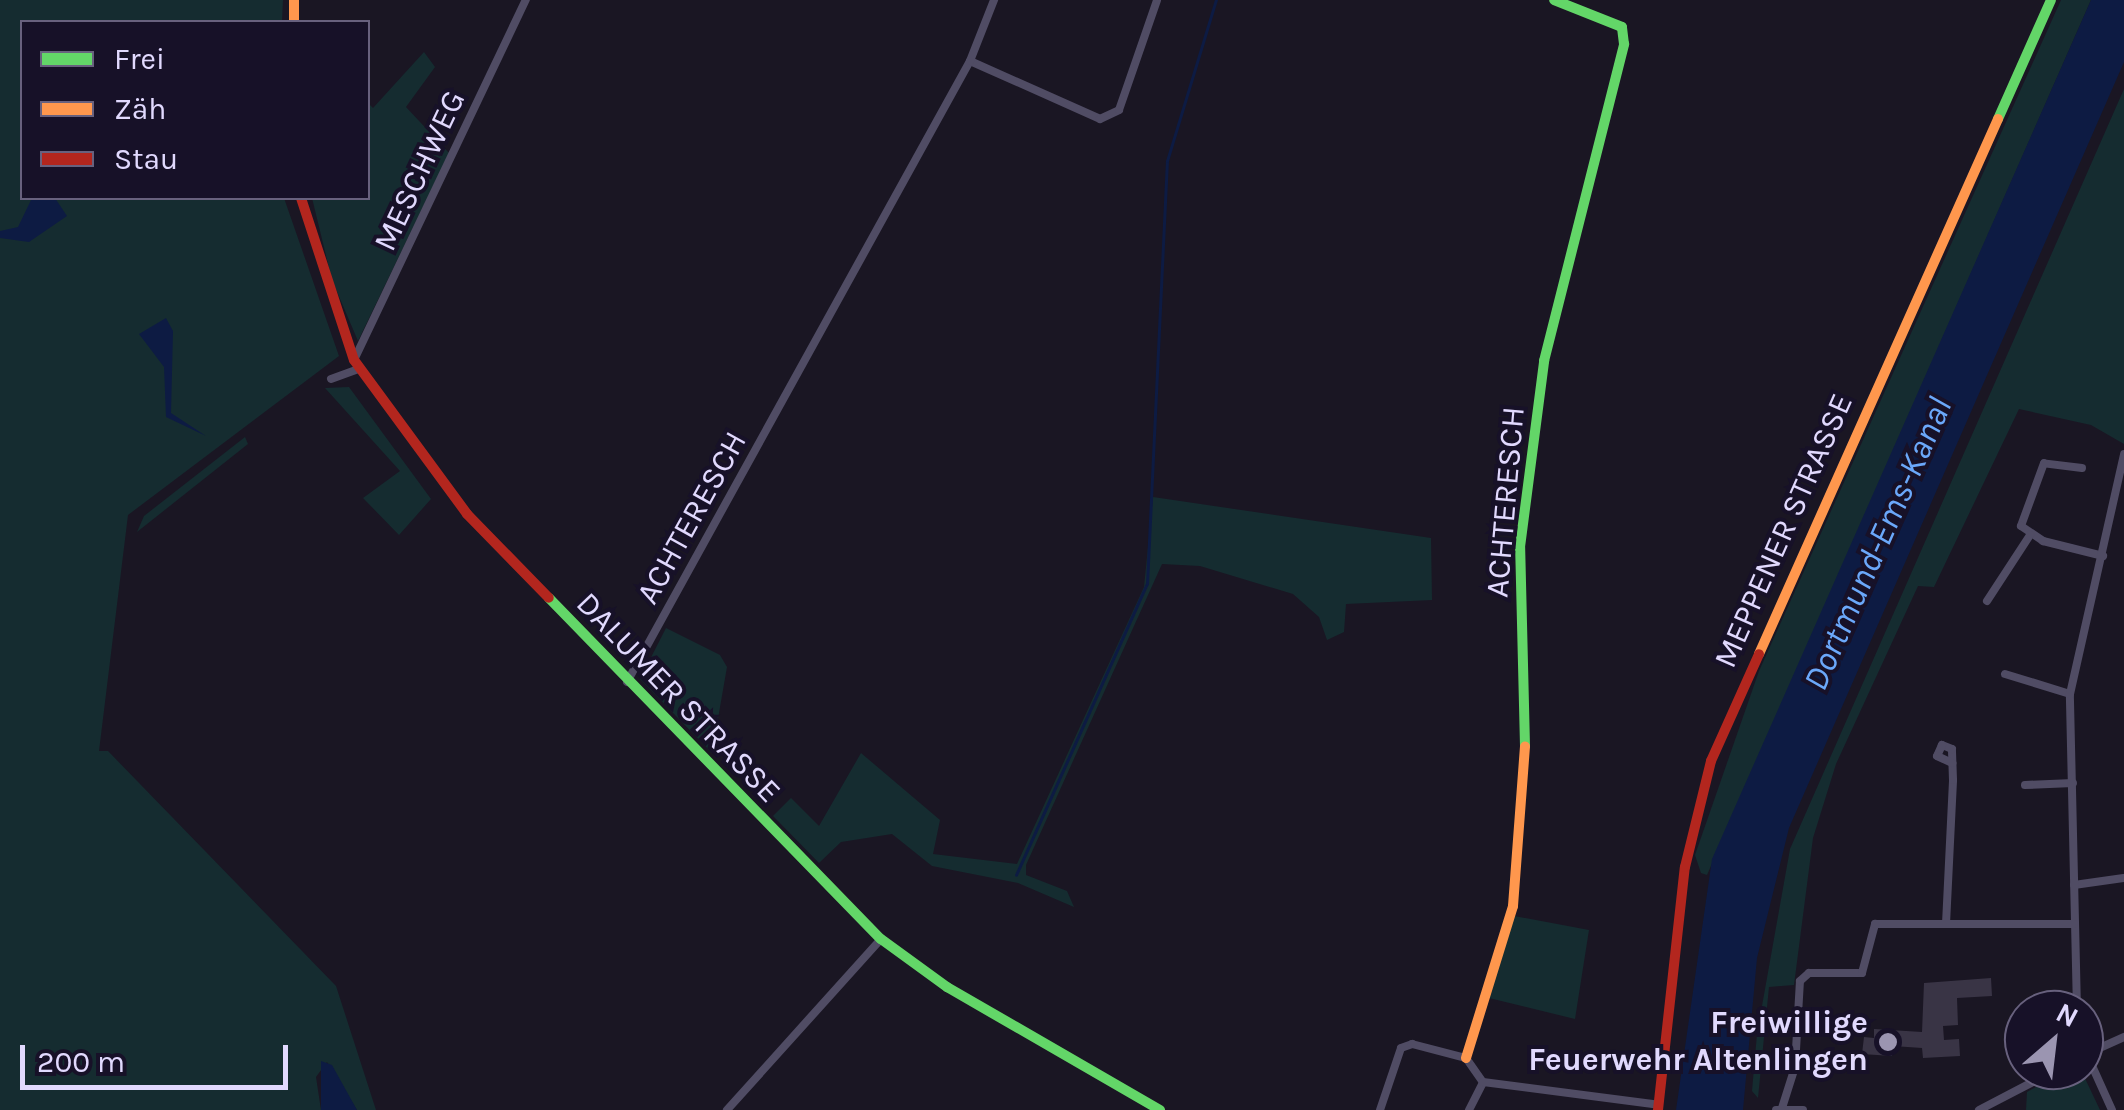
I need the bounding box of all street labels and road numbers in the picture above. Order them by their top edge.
street label: MESCHWEG [366,85,474,257]
street label: MEPPENER STRASSE [1706,388,1862,674]
street label: ACHTERESCH [1479,405,1533,599]
street label: ACHTERESCH [629,425,755,611]
street label: DALUMER STRASSE [568,585,788,811]

